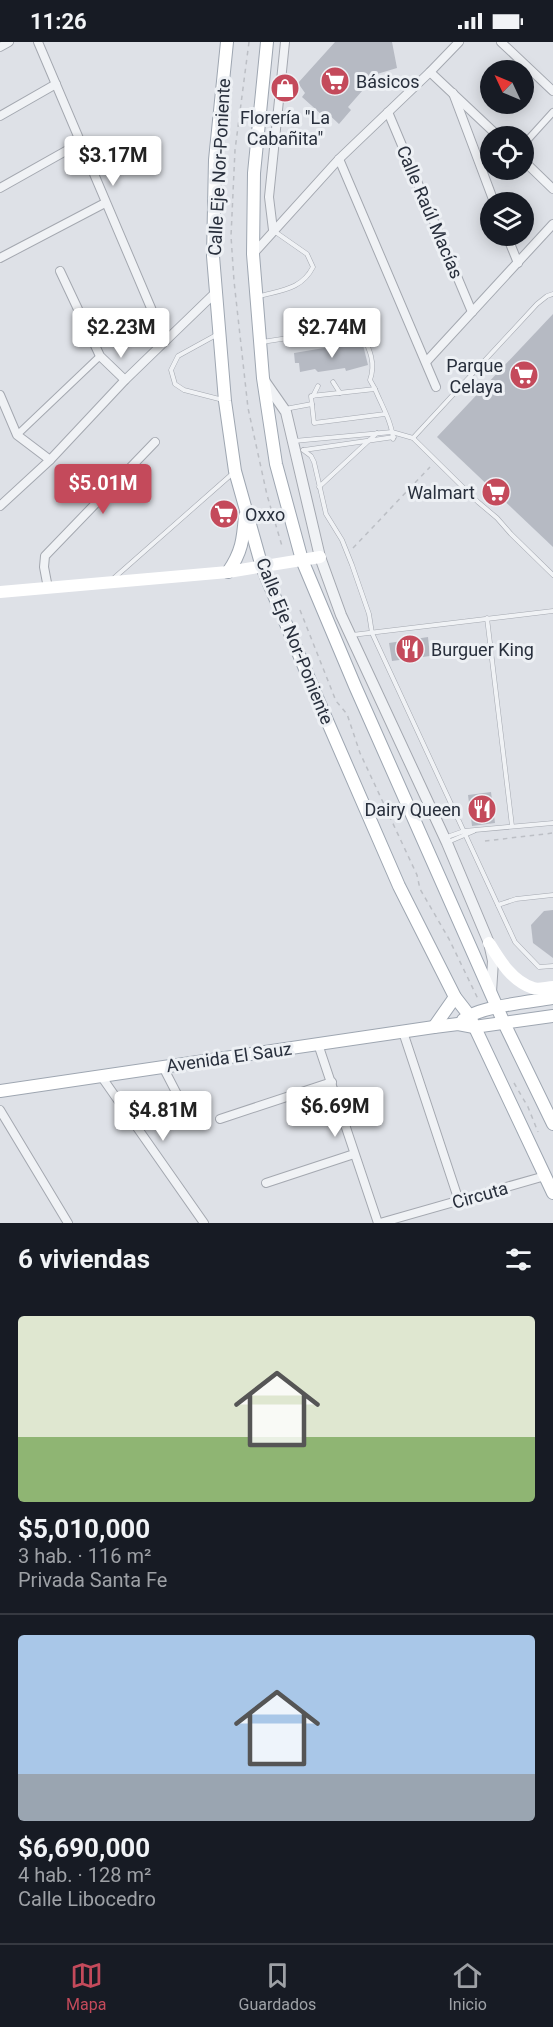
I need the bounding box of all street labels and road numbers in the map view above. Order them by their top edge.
street label: Calle Eje Nor-Poniente [204,78,234,256]
street label: Calle Raúl Macías [393,142,467,282]
street label: Calle Eje Nor-Poniente [252,555,338,727]
street label: Avenida El Sauz [165,1038,293,1076]
street label: Circuta [450,1177,510,1213]

